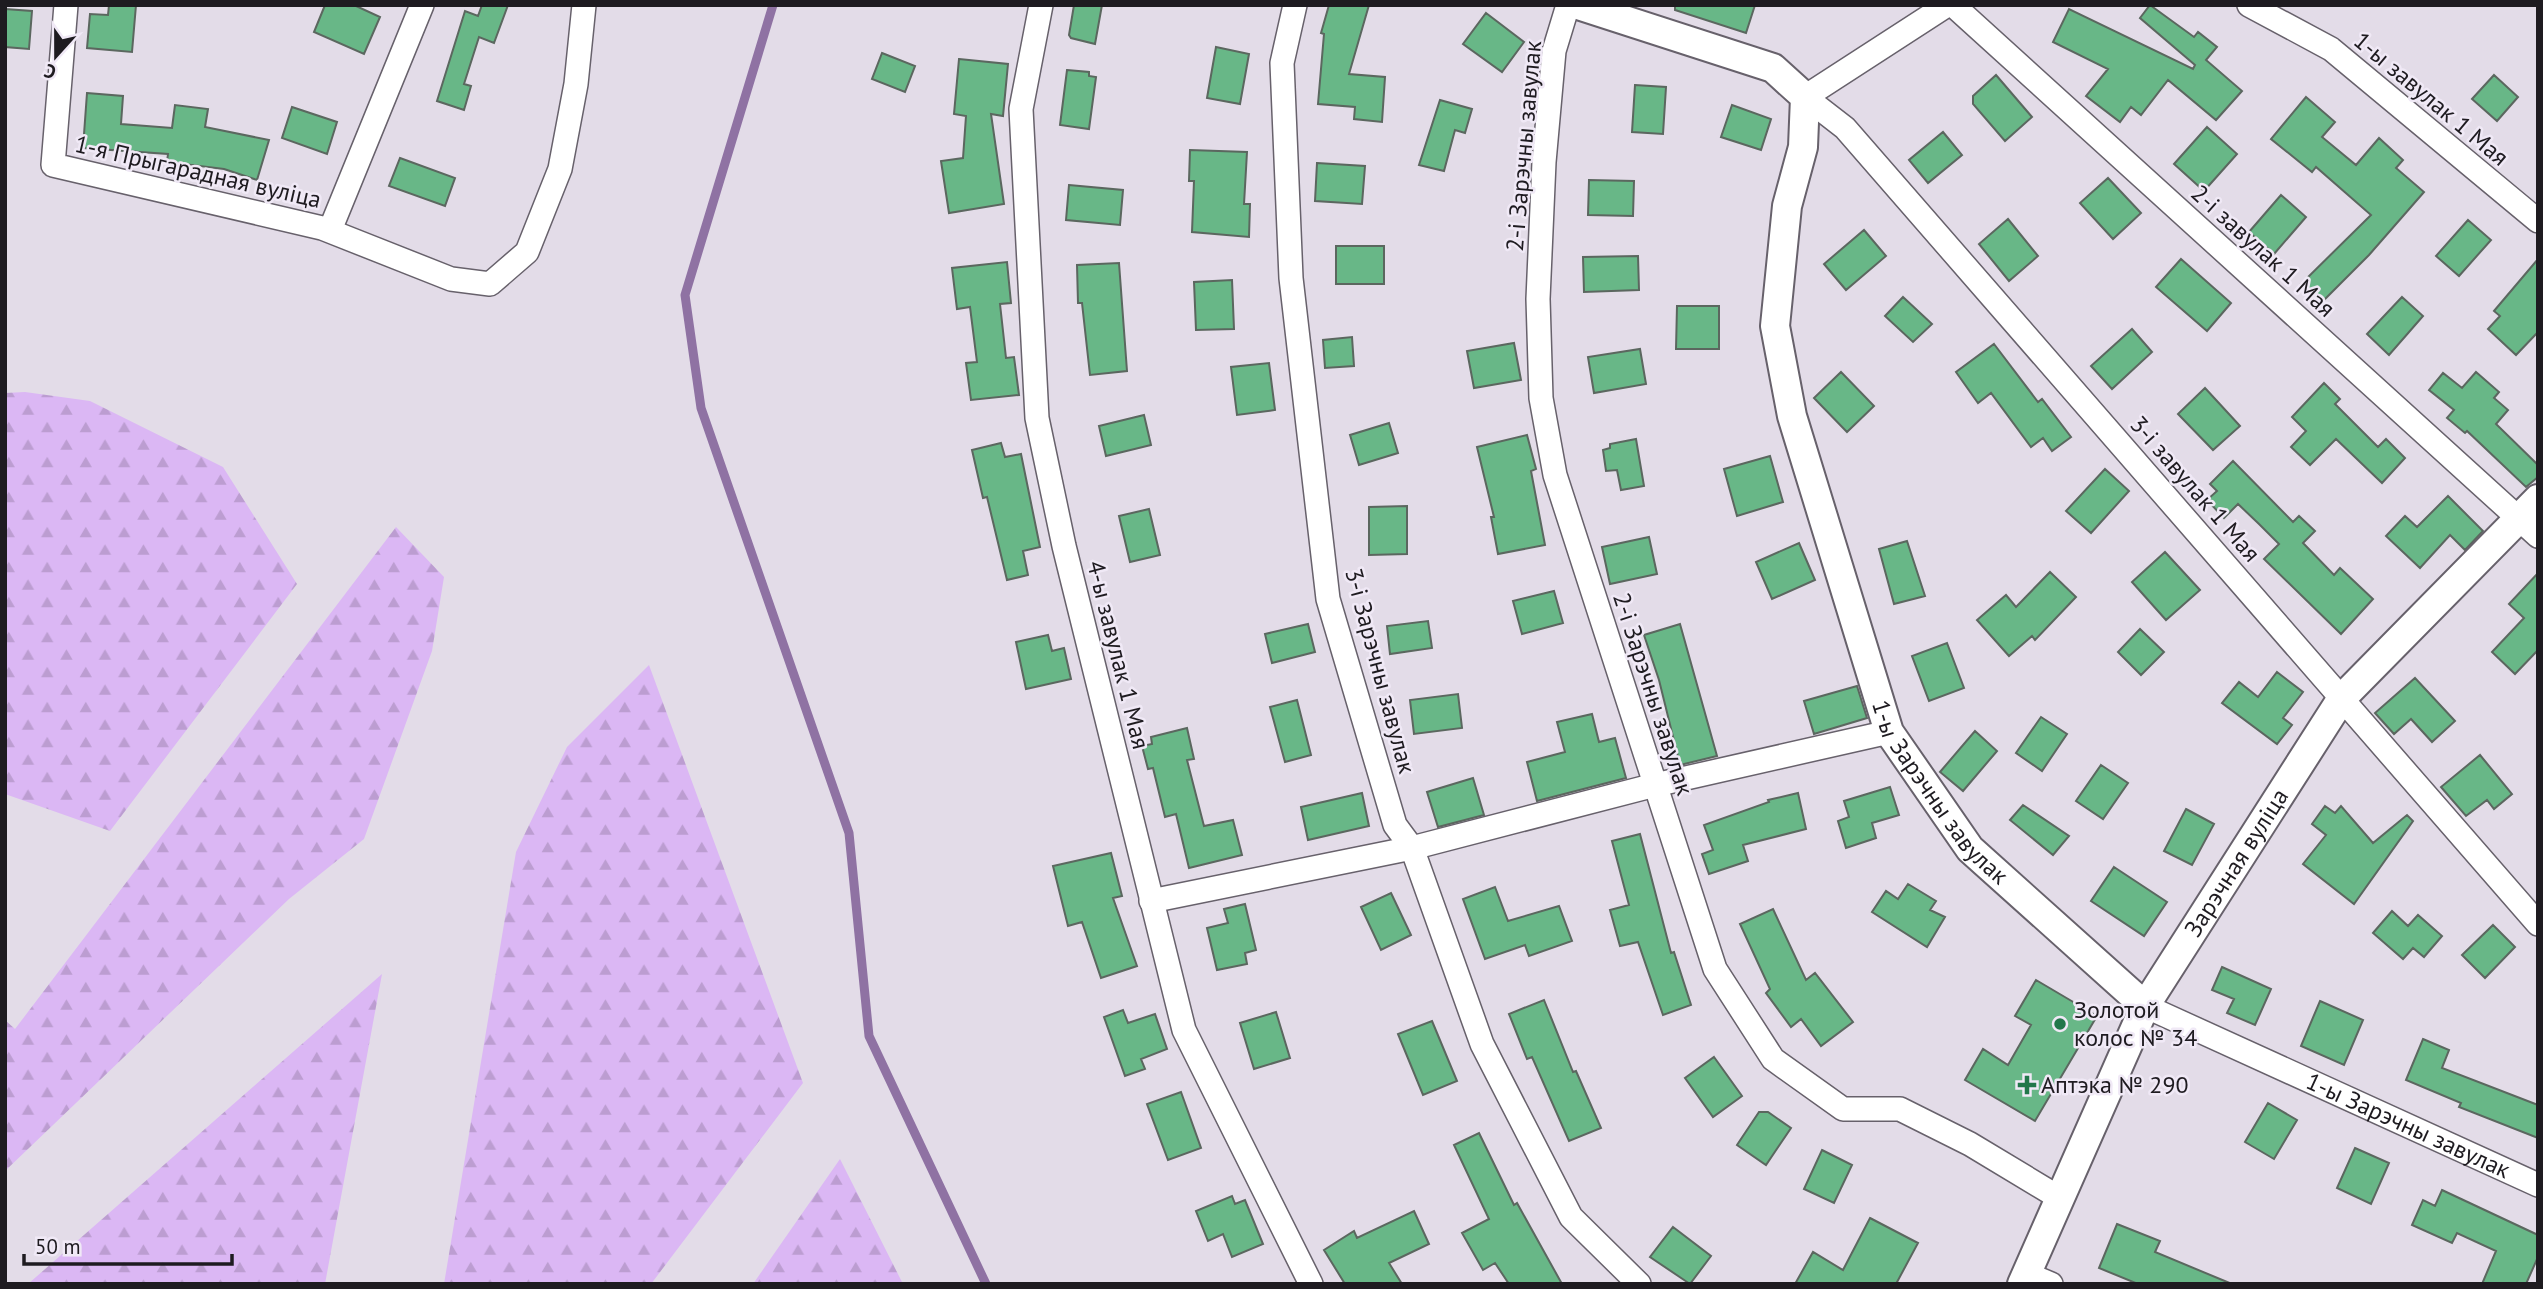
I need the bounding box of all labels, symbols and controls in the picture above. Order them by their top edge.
north arrow [21,21,91,91]
street label: 1-ы завулак 1 Мая [2347,25,2515,172]
street label: 2-і Зарэчны завулак [1499,39,1548,253]
text: С [40,59,59,85]
street label: 1-я Прыгарадная вуліца [72,128,324,215]
street label: 2-і завулак 1 Мая [2185,178,2342,324]
street label: 3-і завулак 1 Мая [2123,409,2267,568]
street label: 4-ы завулак 1 Мая [1080,558,1157,752]
street label: 3-і Зарэчны завулак [1338,565,1423,777]
street label: 2-і Зарэчны завулак [1606,589,1701,800]
street label: 1-ы Зарэчны завулак [1865,696,2015,891]
street label: Зарэчная вуліца [2177,783,2295,942]
place label: Золотой колос № 34 [2074,994,2197,1053]
marker: Золотой колос № 34 [2052,1016,2068,1032]
street label: 1-ы Зарэчны завулак [2301,1065,2516,1185]
place label: Аптэка № 290 [2041,1069,2189,1100]
marker: Аптэка № 290 [2019,1077,2035,1093]
scale bar [24,1222,233,1266]
text: 50 m [35,1233,81,1260]

